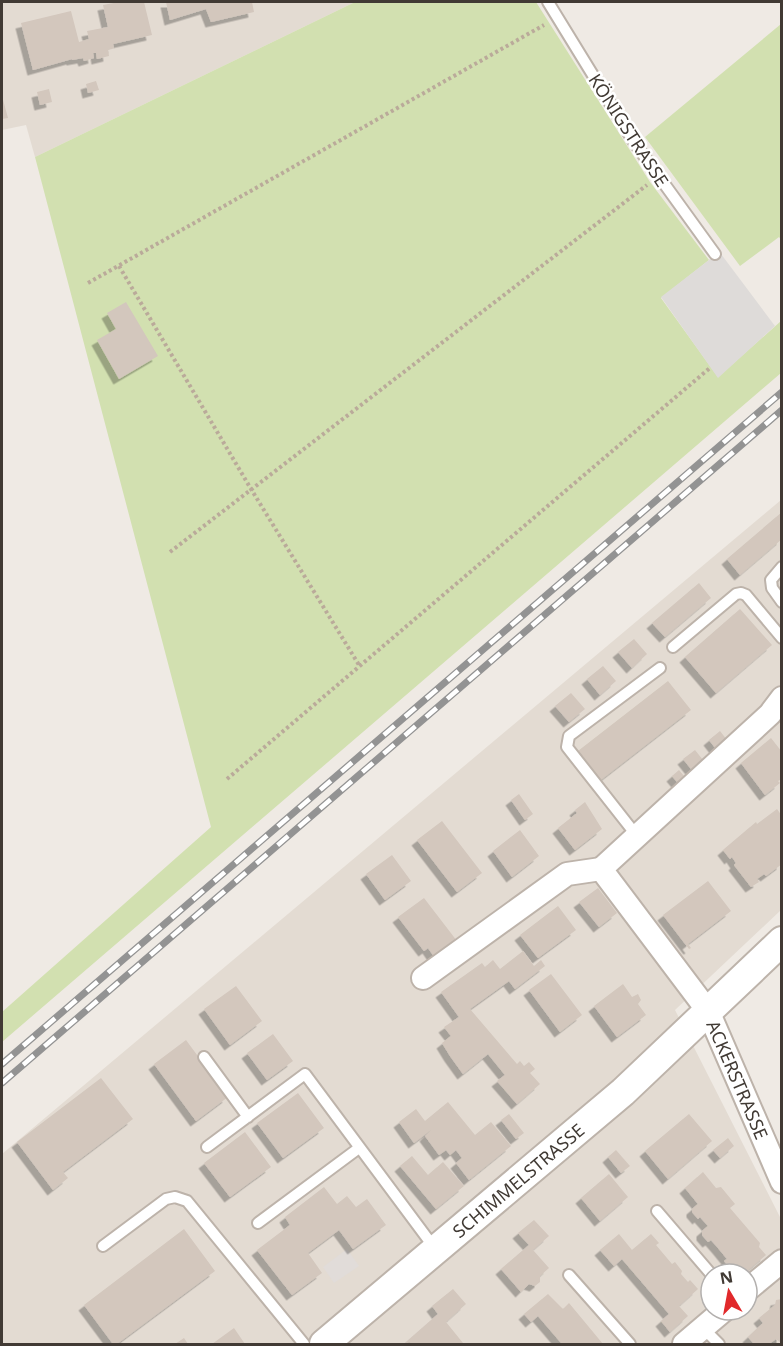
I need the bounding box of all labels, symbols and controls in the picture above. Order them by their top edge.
street label: KÖNIGSTRASSE [584,69,674,191]
street label: ACKERSTRASSE [701,1017,774,1143]
street label: SCHIMMELSTRASSE [447,1118,589,1243]
north arrow [699,1262,759,1322]
text: N [718,1265,735,1289]

